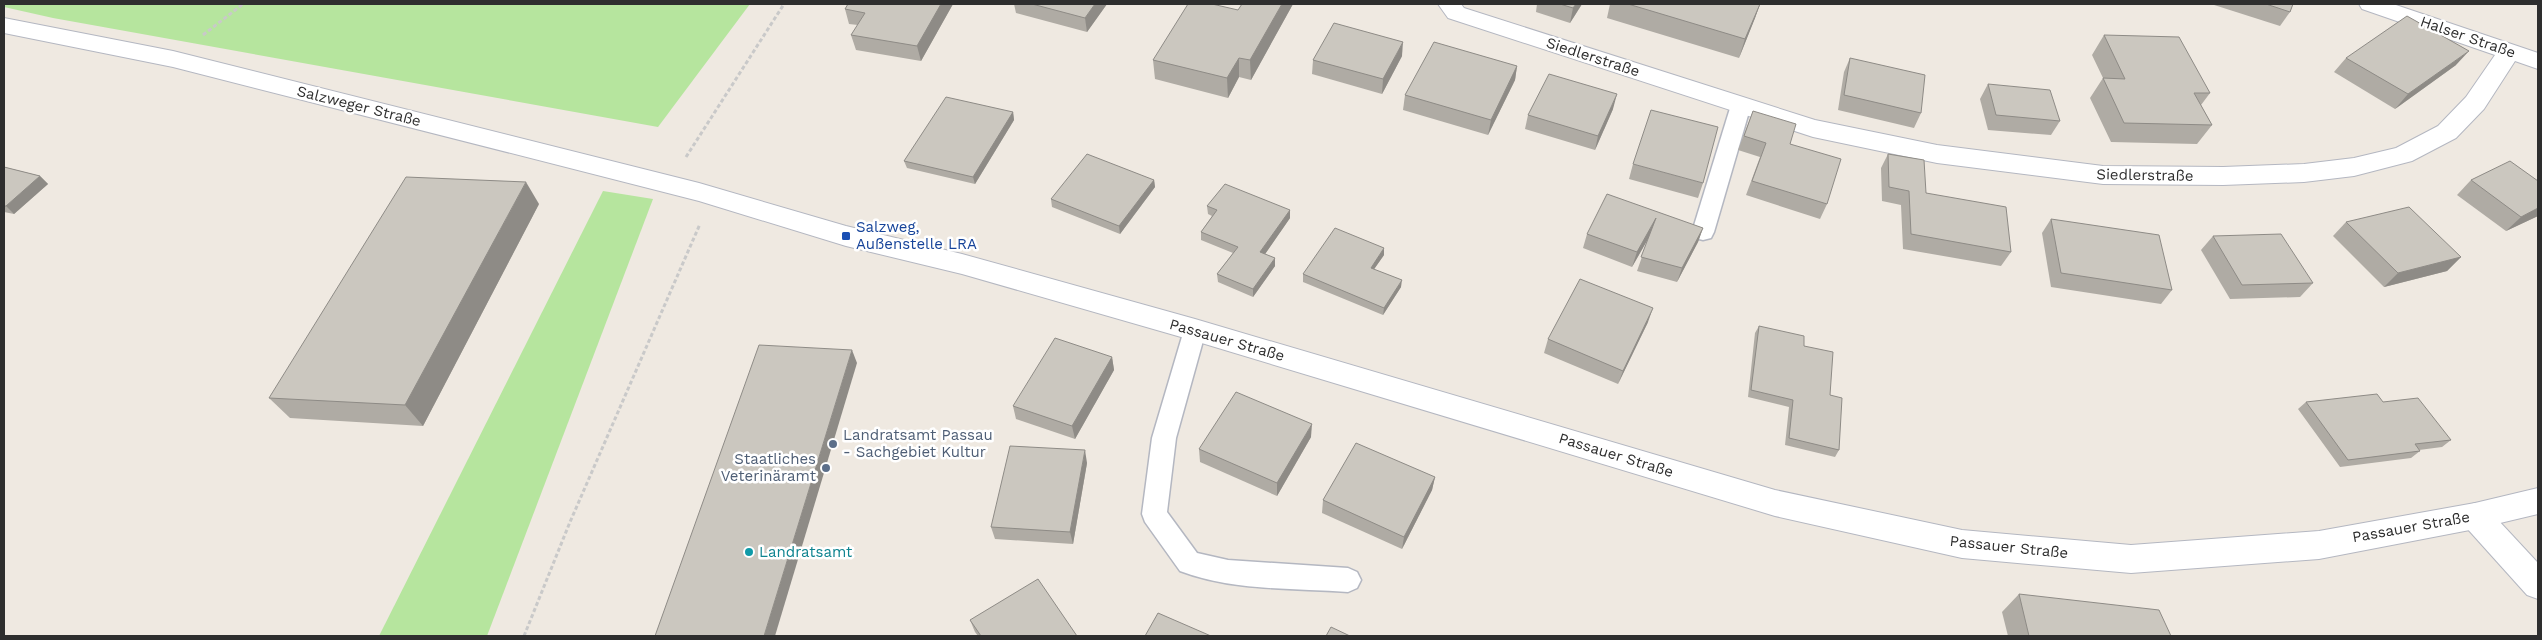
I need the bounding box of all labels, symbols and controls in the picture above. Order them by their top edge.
street label: Halser Straße [2418,12,2518,62]
street label: Siedlerstraße [1544,33,1642,81]
street label: Salzweger Straße [295,82,423,130]
street label: Siedlerstraße [2096,165,2194,185]
place label: Salzweg, Außenstelle LRA [856,218,977,253]
marker: Salzweg, Außenstelle LRA [840,230,852,242]
street label: Passauer Straße [1167,315,1287,365]
place label: Landratsamt Passau - Sachgebiet Kultur [843,426,993,461]
street label: Passauer Straße [1556,429,1676,481]
marker: Landratsamt Passau - Sachgebiet Kultur [827,438,839,450]
place label: Staatliches Veterinäramt [721,450,817,485]
marker: Staatliches Veterinäramt [820,462,832,474]
street label: Passauer Straße [2351,508,2471,546]
street label: Passauer Straße [1949,532,2069,562]
place label: Landratsamt [759,543,853,561]
marker: Landratsamt [743,546,755,558]

